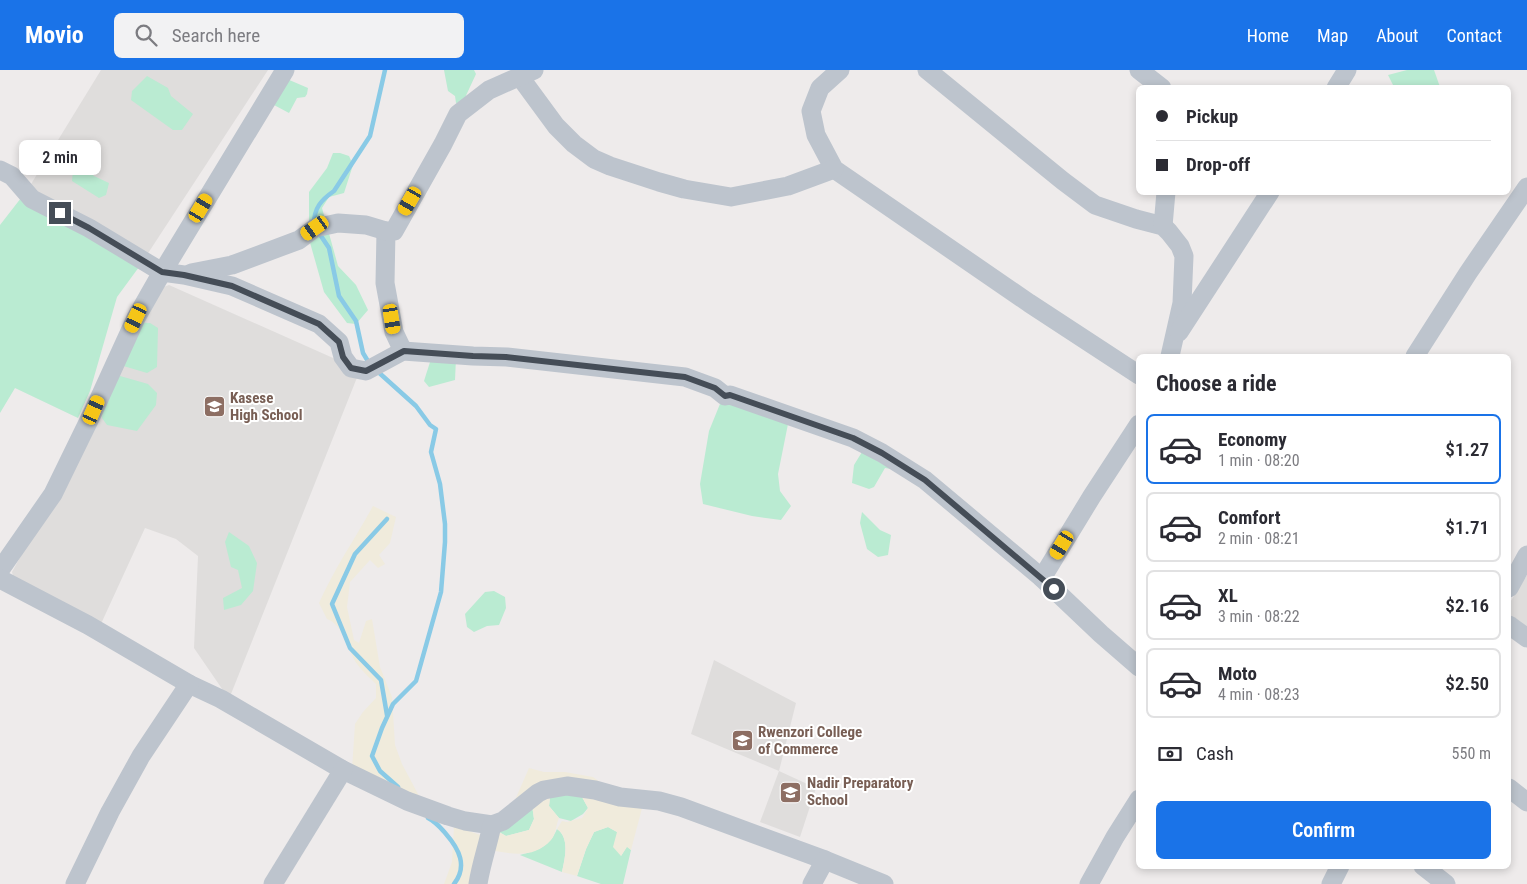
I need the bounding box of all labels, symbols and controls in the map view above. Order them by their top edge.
search box [114,13,464,58]
text: Movio [25,21,84,49]
icon: search [132,21,160,49]
text: Search here [172,24,260,47]
text: Home [1247,25,1289,46]
text: Map [1317,25,1348,46]
text: About [1376,25,1418,46]
text: Contact [1446,25,1502,46]
text: Pickup [1186,105,1238,128]
callout: 2 min [19,140,101,176]
text: 2 min [42,148,78,167]
text: Drop-off [1186,153,1250,176]
car [396,184,423,218]
car [186,191,215,225]
route end [49,202,71,224]
car [298,213,331,243]
car [122,301,149,335]
car [382,303,401,335]
text: Choose a ride [1156,371,1277,396]
place label: Kasese High School [230,389,302,424]
car [81,393,106,427]
school or university icon: Kasese High School [202,395,226,419]
icon: car [1158,427,1203,472]
text: Economy [1218,428,1287,451]
text: $1.27 [1445,438,1489,461]
text: 1 min · 08:20 [1218,451,1300,470]
icon: car [1158,505,1203,550]
text: Comfort [1218,506,1281,529]
text: $1.71 [1445,516,1489,539]
car [1047,528,1076,562]
text: 2 min · 08:21 [1218,529,1300,548]
route start [1043,578,1065,600]
icon: car [1158,583,1203,628]
text: XL [1218,584,1238,607]
text: $2.16 [1445,594,1489,617]
text: 3 min · 08:22 [1218,607,1300,626]
icon: car [1158,661,1203,706]
text: Moto [1218,662,1257,685]
text: $2.50 [1445,672,1489,695]
text: 4 min · 08:23 [1218,685,1300,704]
place label: Rwenzori College of Commerce [758,723,862,758]
school or university icon: Rwenzori College of Commerce [730,729,754,753]
icon: cash [1156,740,1184,768]
text: Cash [1196,742,1234,765]
text: 550 m [1452,744,1491,763]
place label: Nadir Preparatory School [807,774,914,809]
school or university icon: Nadir Preparatory School [779,780,803,804]
button: Confirm [1156,801,1491,859]

